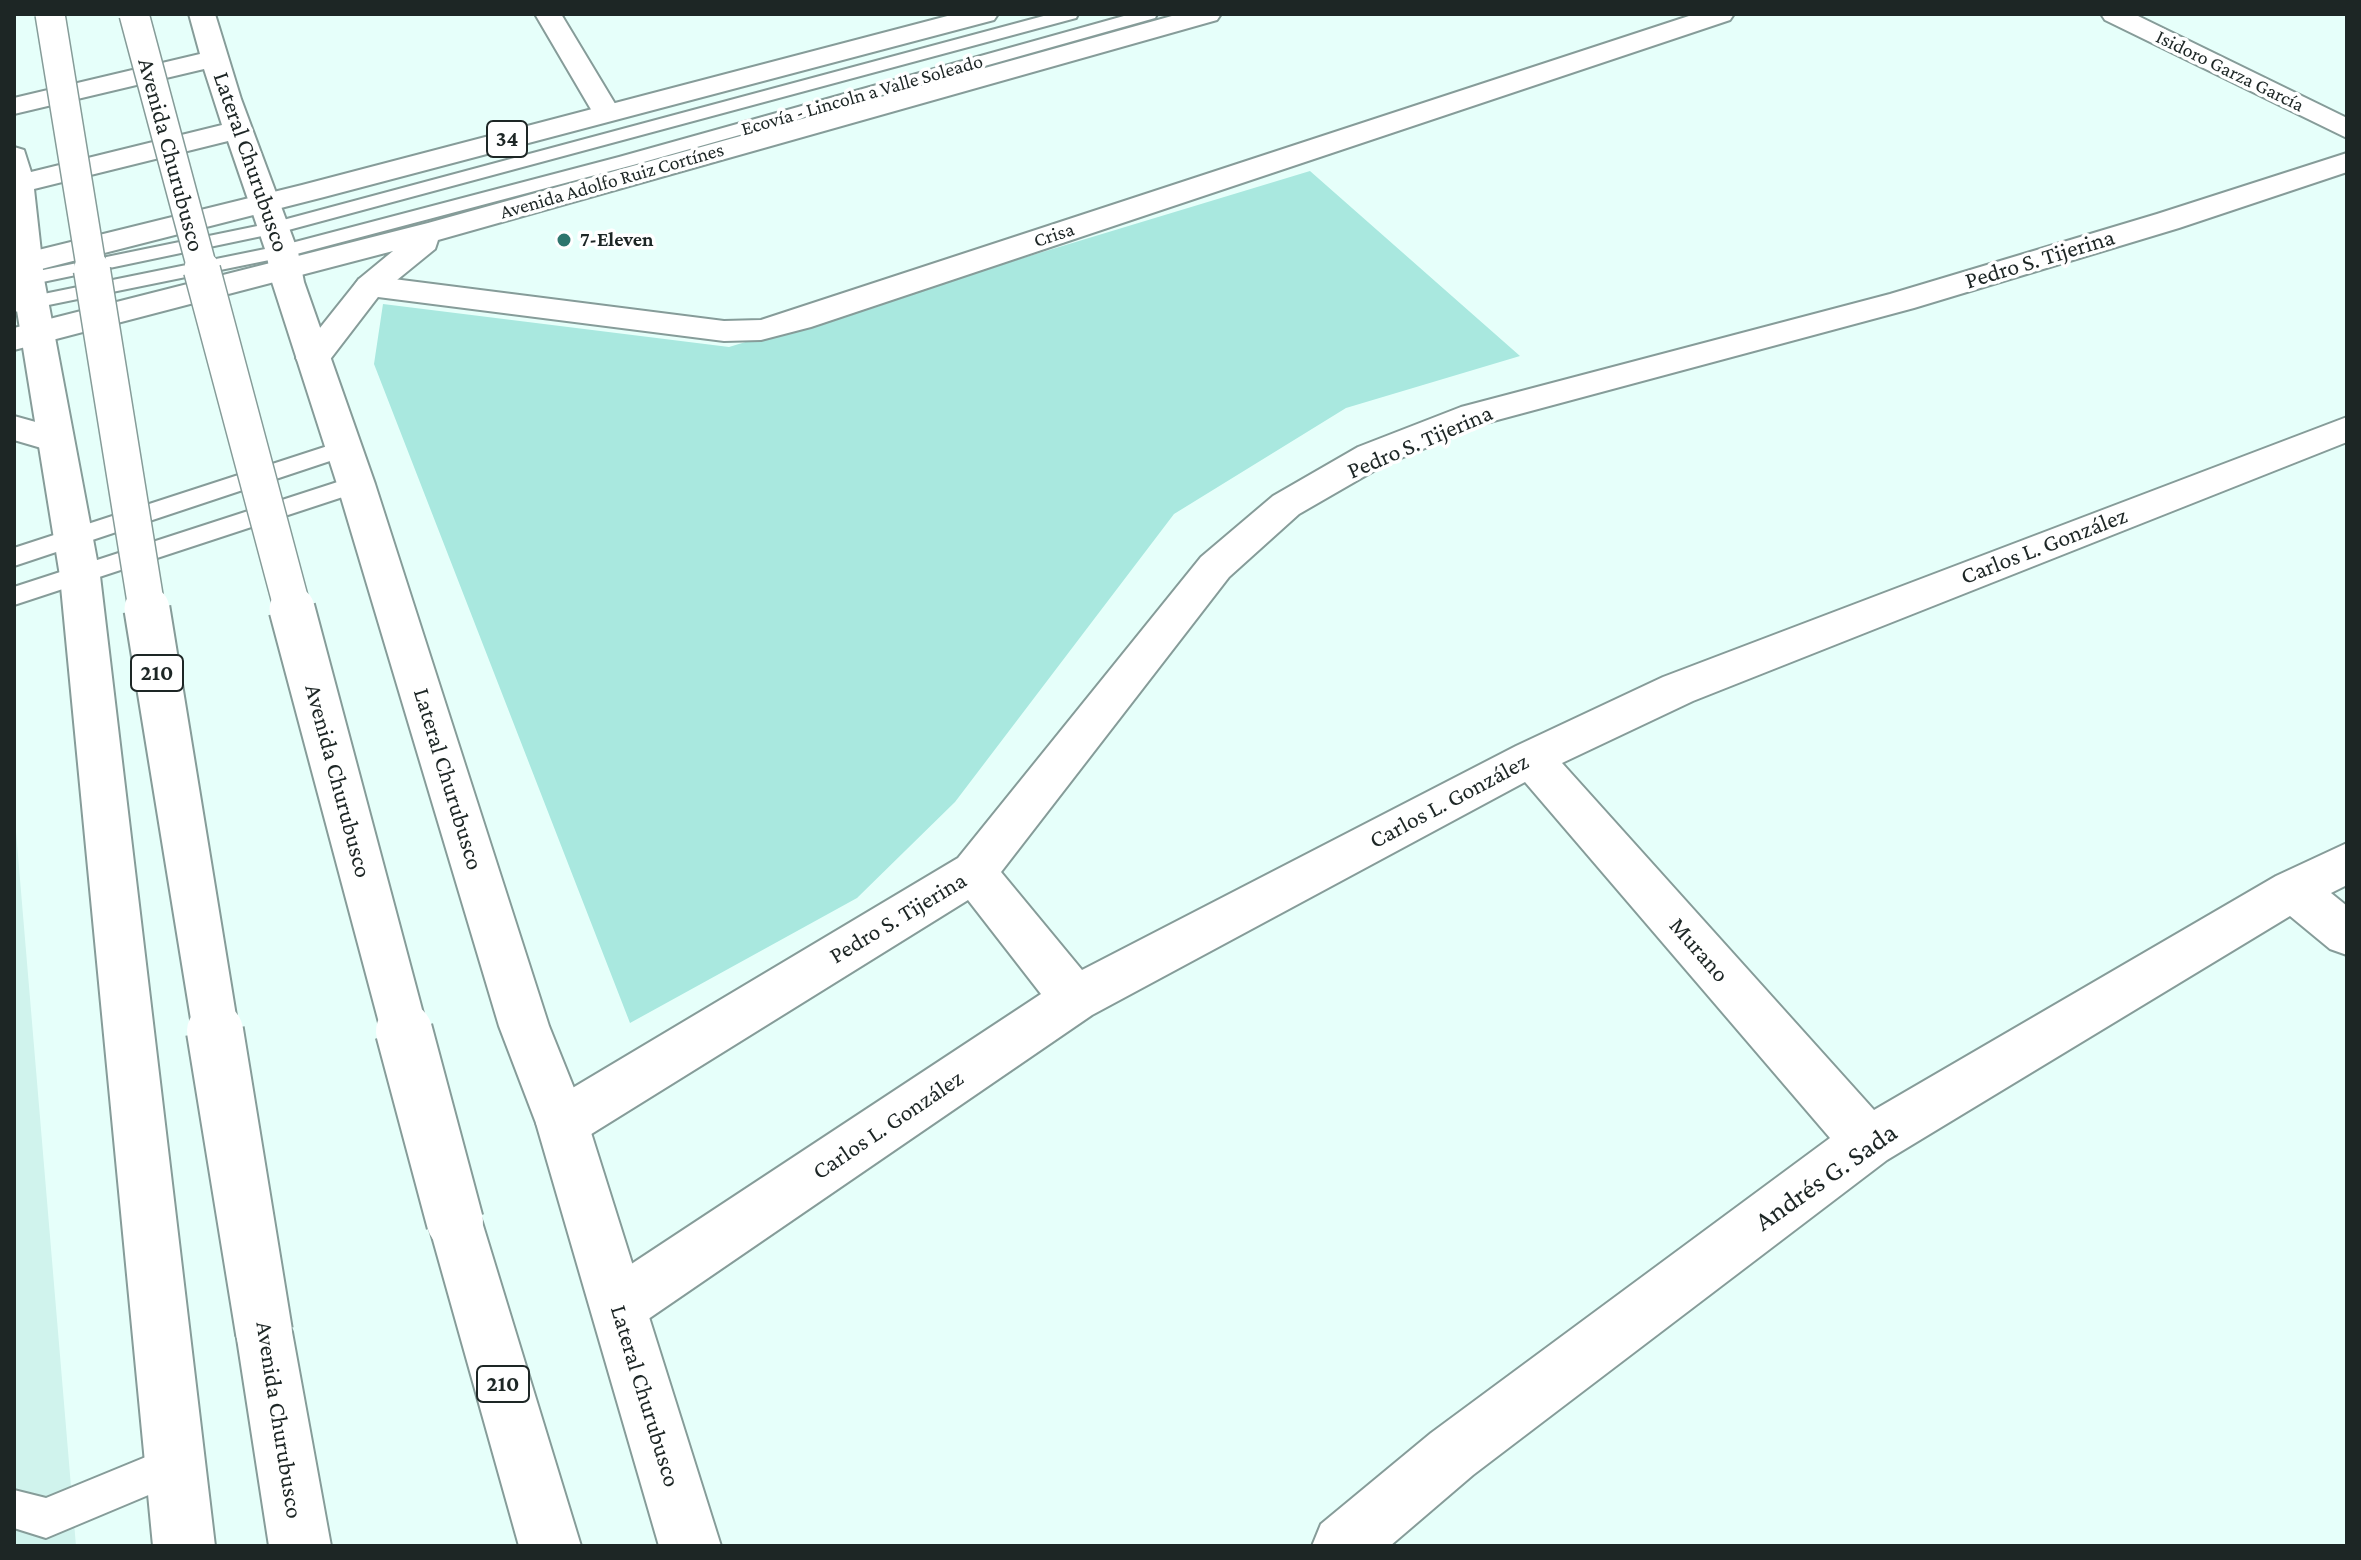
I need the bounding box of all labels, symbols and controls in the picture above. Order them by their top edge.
street label: Isidoro Garza García [2152,25,2308,117]
street label: Ecovía - Lincoln a Valle Soleado [738,49,986,141]
street label: Avenida Churubusco [131,55,211,255]
street label: Lateral Churubusco [207,68,295,256]
road number: 34 [487,121,527,157]
street label: Avenida Adolfo Ruiz Cortínes [497,138,727,224]
street label: Crisa [1031,217,1077,253]
street label: Pedro S. Tijerina [1962,223,2118,295]
place label: 7-Eleven [580,228,653,252]
marker: 7-Eleven [555,231,573,249]
street label: Pedro S. Tijerina [1343,398,1497,486]
street label: Carlos L. González [1957,501,2131,591]
road number: 210 [131,655,183,691]
street label: Avenida Churubusco [298,681,378,881]
street label: Lateral Churubusco [407,685,489,873]
street label: Carlos L. González [1365,747,1533,855]
street label: Pedro S. Tijerina [824,866,972,970]
street label: Murano [1663,912,1735,988]
street label: Carlos L. González [807,1064,969,1186]
street label: Andrés G. Sada [1748,1115,1904,1239]
street label: Lateral Churubusco [604,1302,686,1490]
street label: Avenida Churubusco [249,1319,309,1521]
road number: 210 [477,1366,529,1402]

